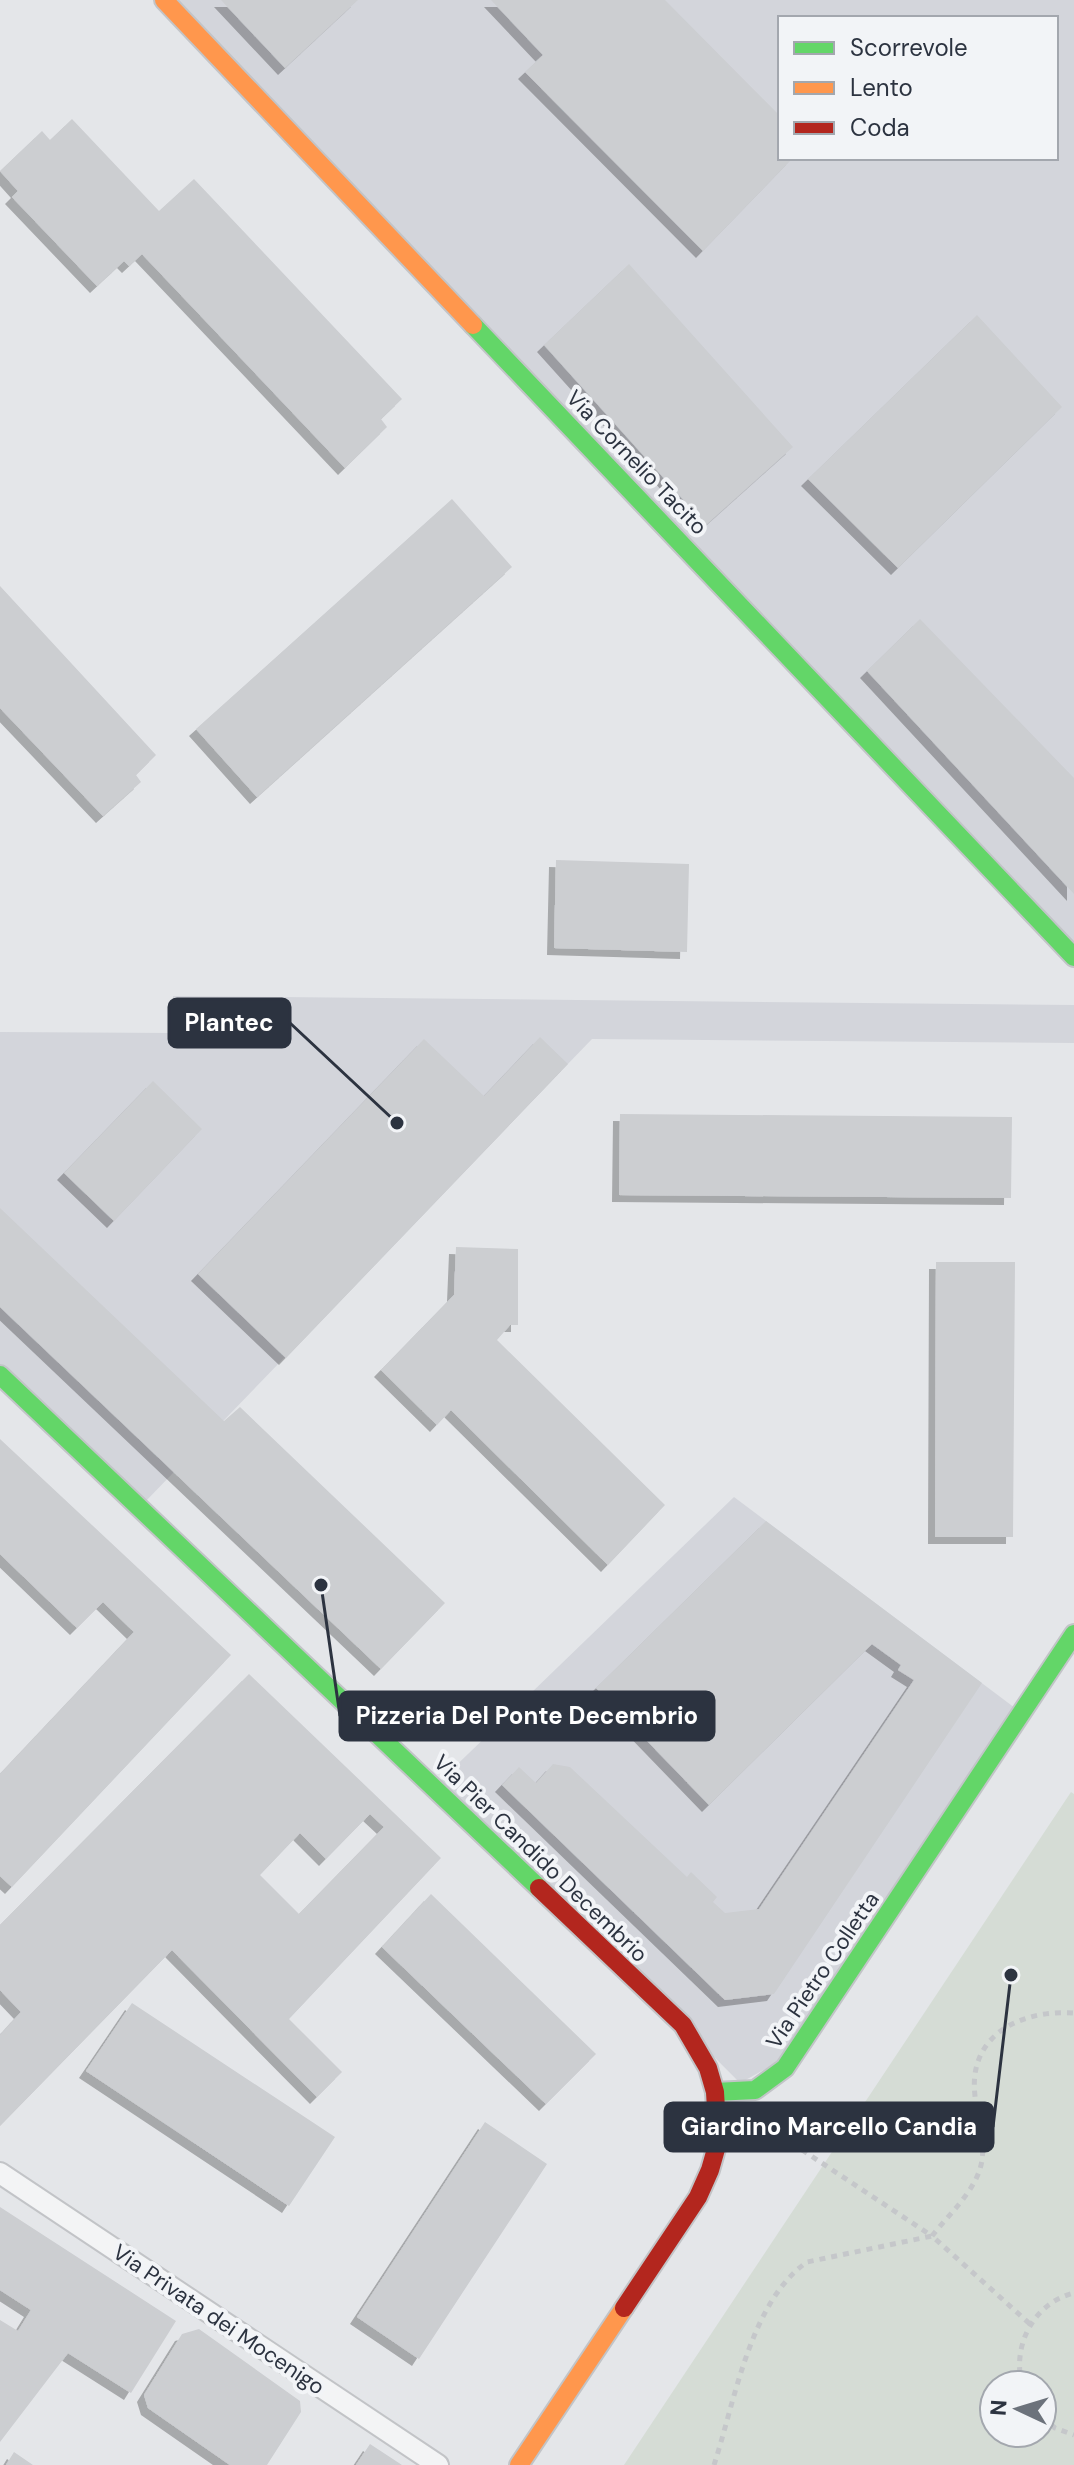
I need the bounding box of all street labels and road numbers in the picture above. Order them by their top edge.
street label: Via Cornelio Tacito [560,384,713,541]
street label: Via Pier Candido Decembrio [427,1748,654,1968]
street label: Via Pietro Colletta [759,1886,886,2054]
street label: Via Privata dei Mocenigo [107,2237,330,2401]

